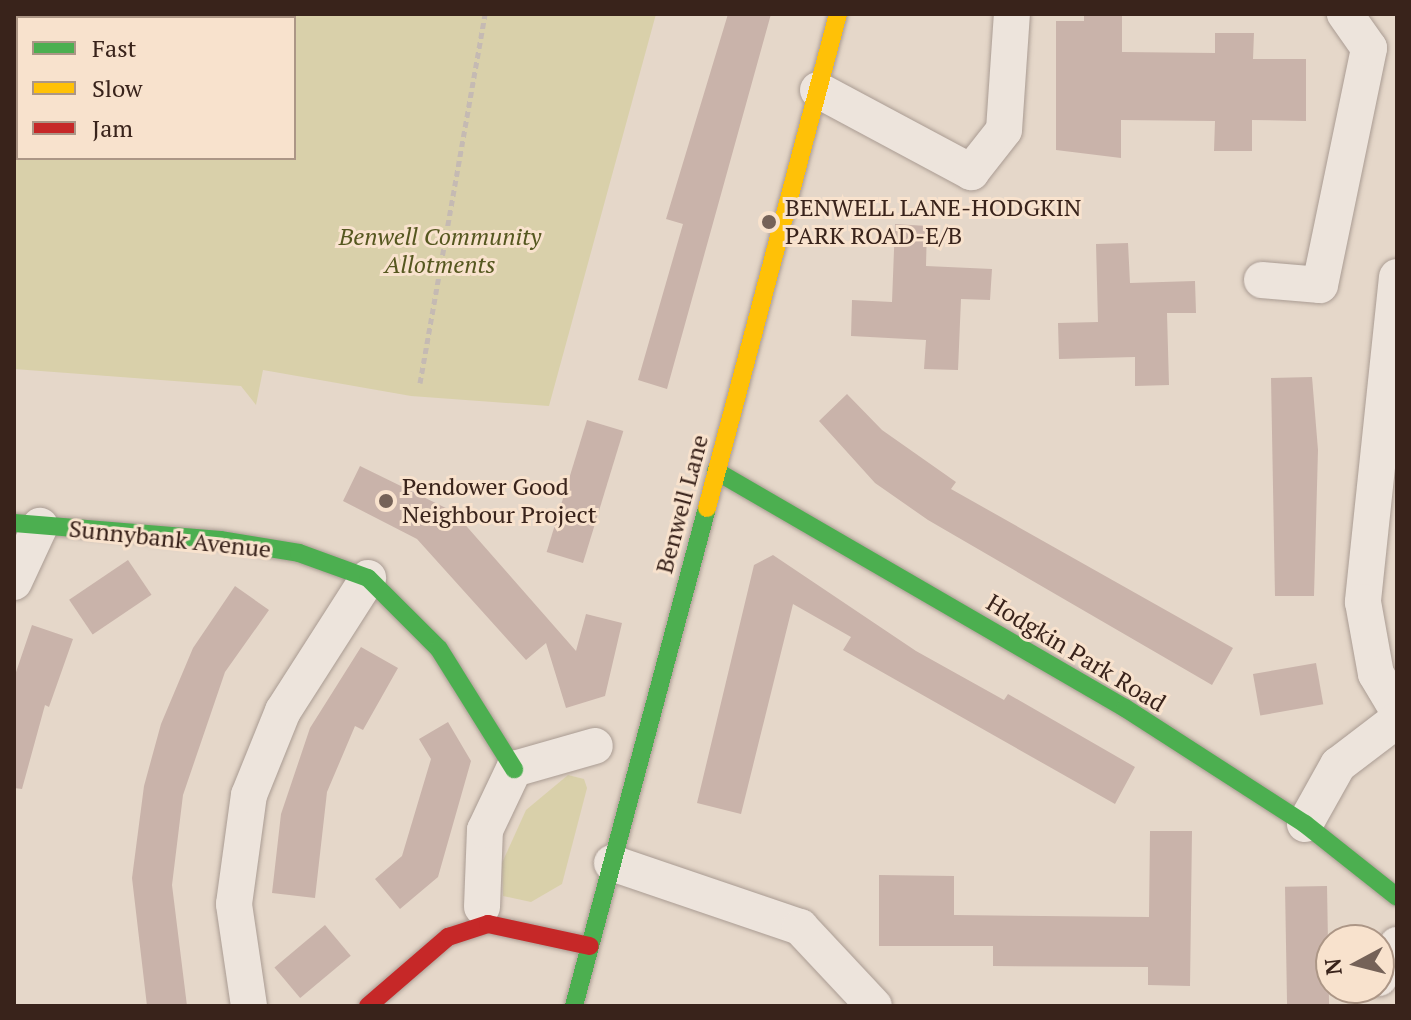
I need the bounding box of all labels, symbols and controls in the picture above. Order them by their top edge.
legend [16,16,296,160]
text: Fast [92,32,136,64]
text: Slow [92,72,143,104]
text: Jam [92,112,133,144]
place label: BENWELL LANE-HODGKIN PARK ROAD-E/B [785,194,1081,250]
marker: BENWELL LANE-HODGKIN PARK ROAD-E/B [760,213,778,231]
park label: Benwell Community Allotments [339,223,541,279]
street label: Benwell Lane [650,432,714,576]
place label: Pendower Good Neighbour Project [402,473,597,529]
marker: Pendower Good Neighbour Project [377,492,395,510]
street label: Sunnybank Avenue [67,514,273,564]
street label: Hodgkin Park Road [981,588,1171,718]
north arrow [1315,924,1395,1004]
text: N [1317,957,1348,977]

